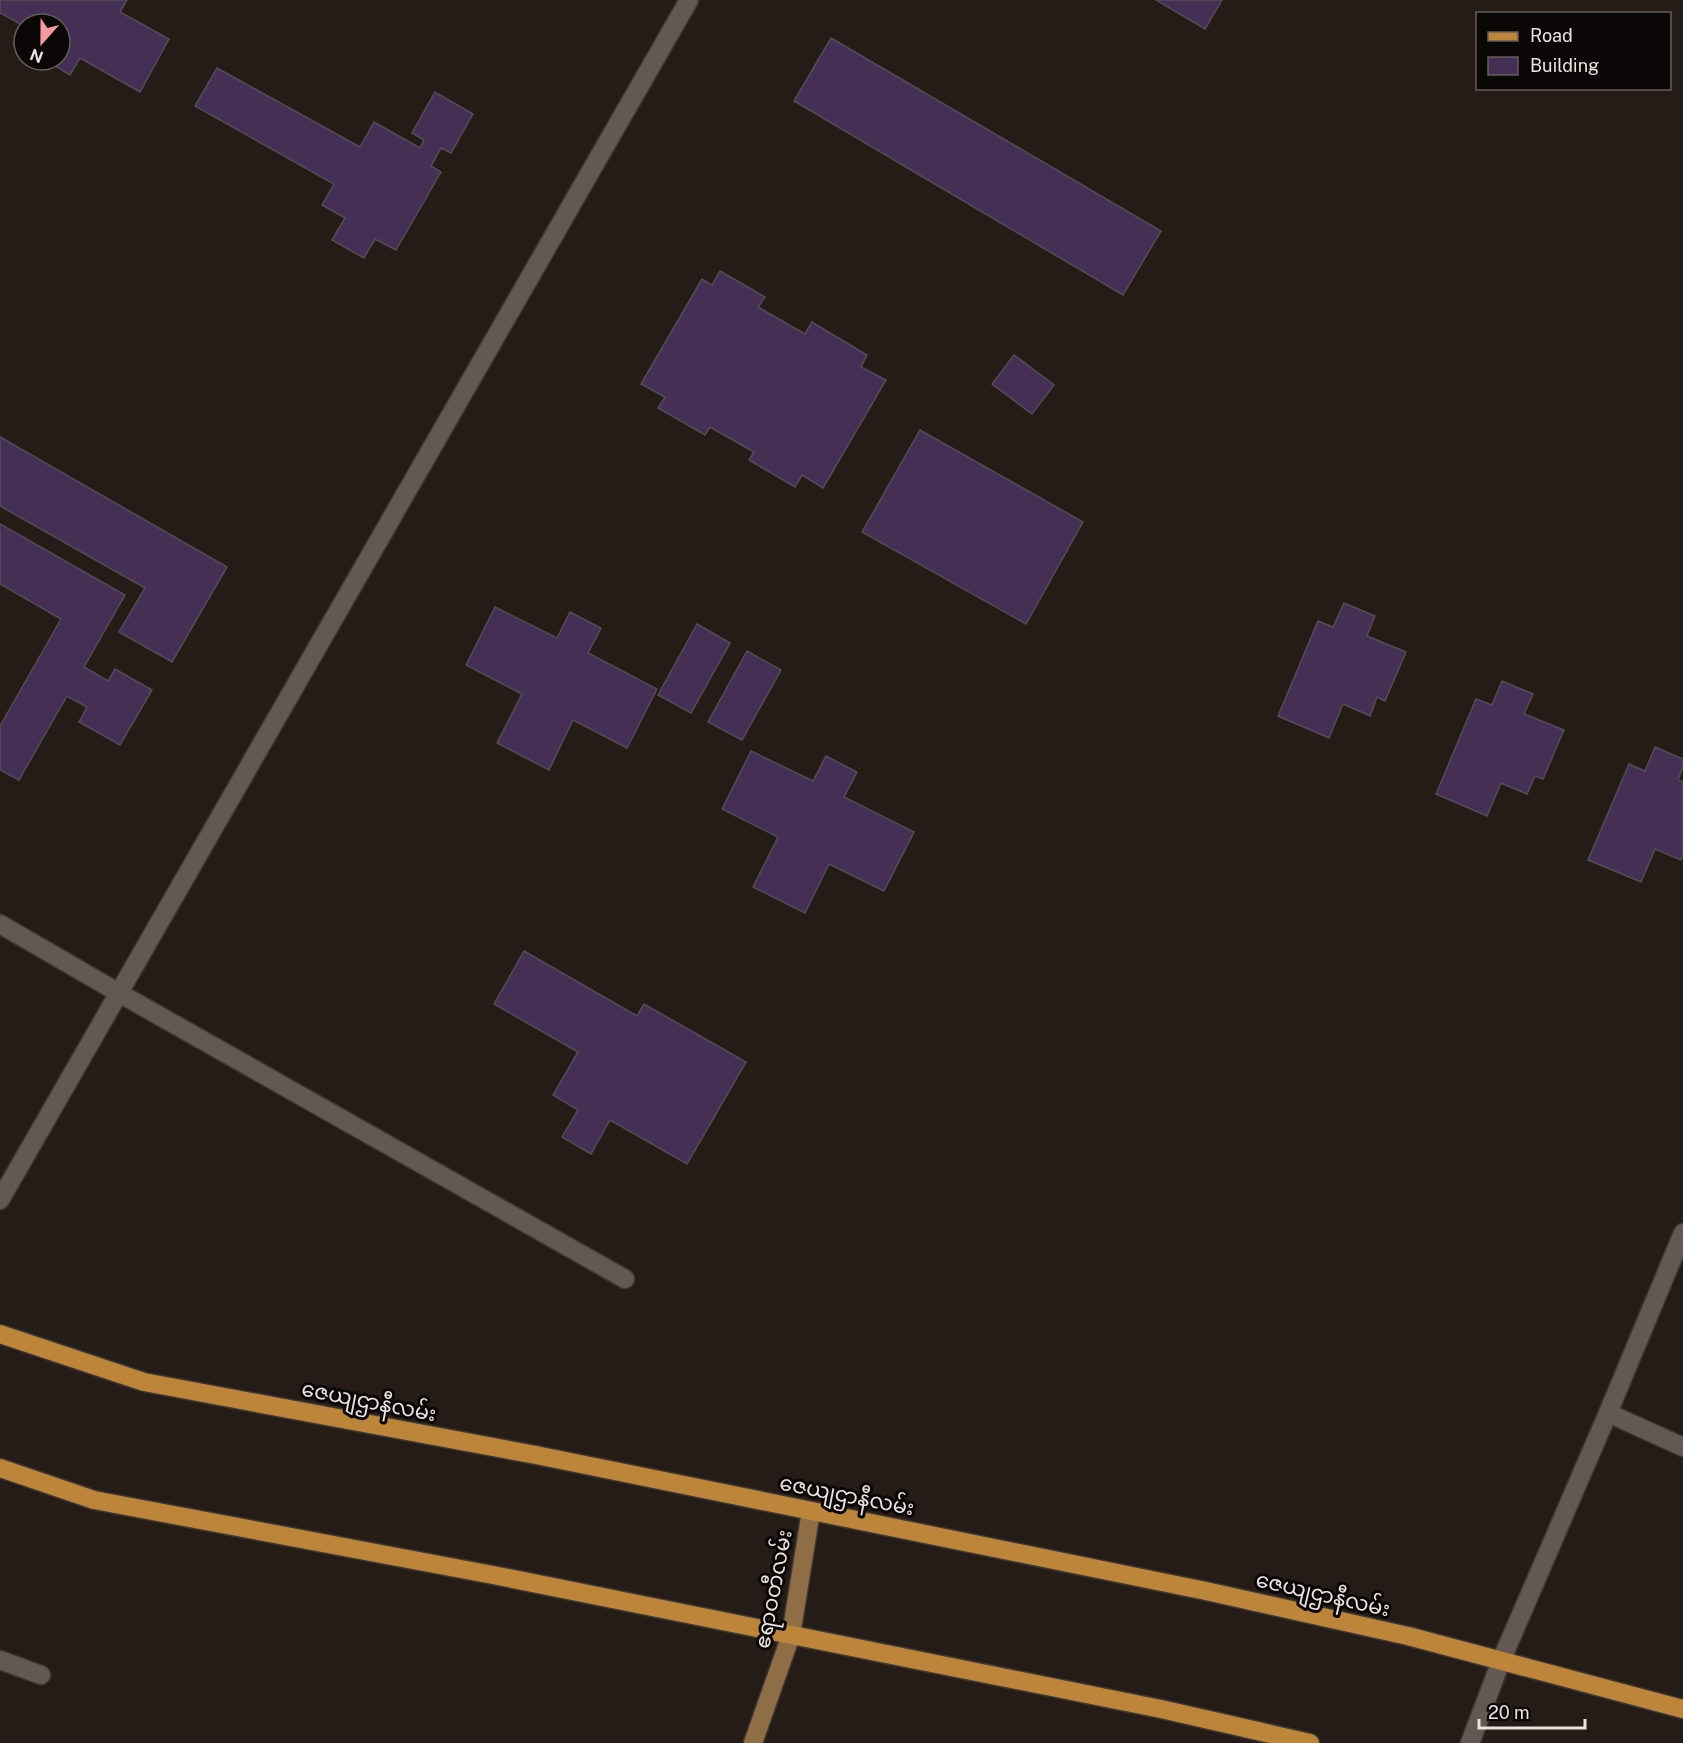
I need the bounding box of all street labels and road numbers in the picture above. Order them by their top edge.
street label: ဇေယျဌာနီလမ်း [298,1373,439,1432]
street label: ဇေယျဌာနီလမ်း [776,1467,917,1526]
street label: ဧရာဝတီလမ်း [746,1527,802,1651]
street label: ဇေယျဌာနီလမ်း [1252,1564,1393,1627]

